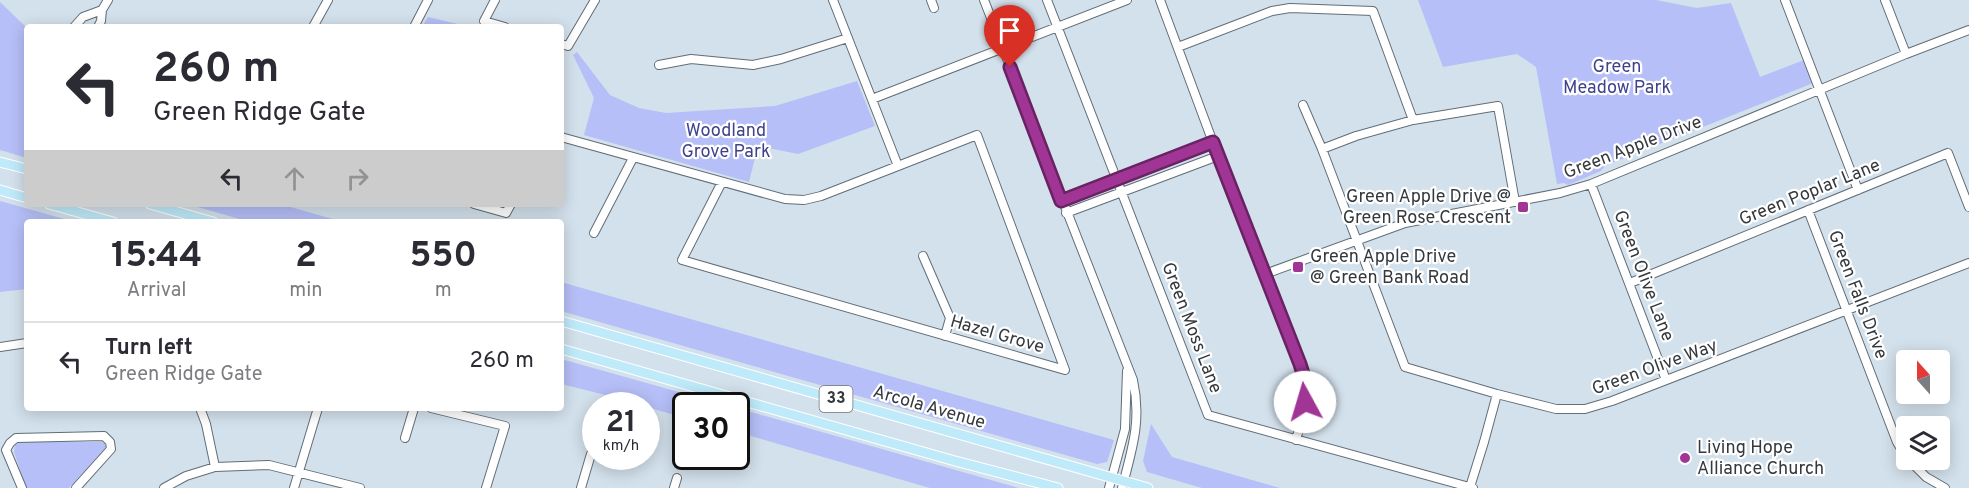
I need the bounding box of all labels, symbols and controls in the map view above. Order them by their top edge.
pin [984,5,1035,67]
icon: arrive [993,14,1026,47]
text: 260 m [153,44,279,97]
icon: left [54,48,132,126]
park label: Green Meadow Park [1563,56,1671,100]
text: Green Ridge Gate [153,96,366,130]
street label: Green Apple Drive [1561,111,1705,185]
park label: Woodland Grove Park [681,120,771,164]
street label: Green Poplar Lane [1736,154,1884,232]
icon: left [215,162,248,195]
icon: ahead [278,162,311,195]
icon: right [341,162,374,195]
place label: Green Apple Drive @ Green Rose Crescent [1343,186,1511,230]
marker: Green Apple Drive @ Green Rose Crescent [1516,200,1530,214]
street label: Green Olive Lane [1607,207,1679,345]
street label: Green Falls Drive [1822,227,1892,363]
text: 15:44 [111,234,202,280]
text: 2 [295,234,317,280]
text: 550 [409,234,477,280]
place label: Green Apple Drive @ Green Bank Road [1310,246,1469,290]
street label: Green Moss Lane [1155,259,1227,397]
marker: Green Apple Drive @ Green Bank Road [1291,260,1305,274]
text: Arrival [127,278,186,304]
text: min [289,278,323,304]
text: m [435,278,452,304]
street label: Hazel Grove [947,311,1047,359]
text: Turn left [105,335,193,362]
street label: Green Olive Way [1589,335,1721,401]
icon: left [54,345,87,378]
text: 260 m [469,348,534,375]
north arrow [1896,350,1950,404]
map controls [1896,350,1950,470]
text: Green Ridge Gate [105,362,262,388]
position arrow [1273,370,1337,434]
street label: Arcola Avenue [870,381,988,435]
road number: 33 [820,386,852,412]
speed limit sign: 30 [672,392,750,470]
text: 21 [606,405,636,442]
button: layers [1896,416,1950,470]
text: km/h [603,437,639,456]
place label: Living Hope Alliance Church [1697,437,1824,481]
marker: Living Hope Alliance Church [1678,451,1692,465]

